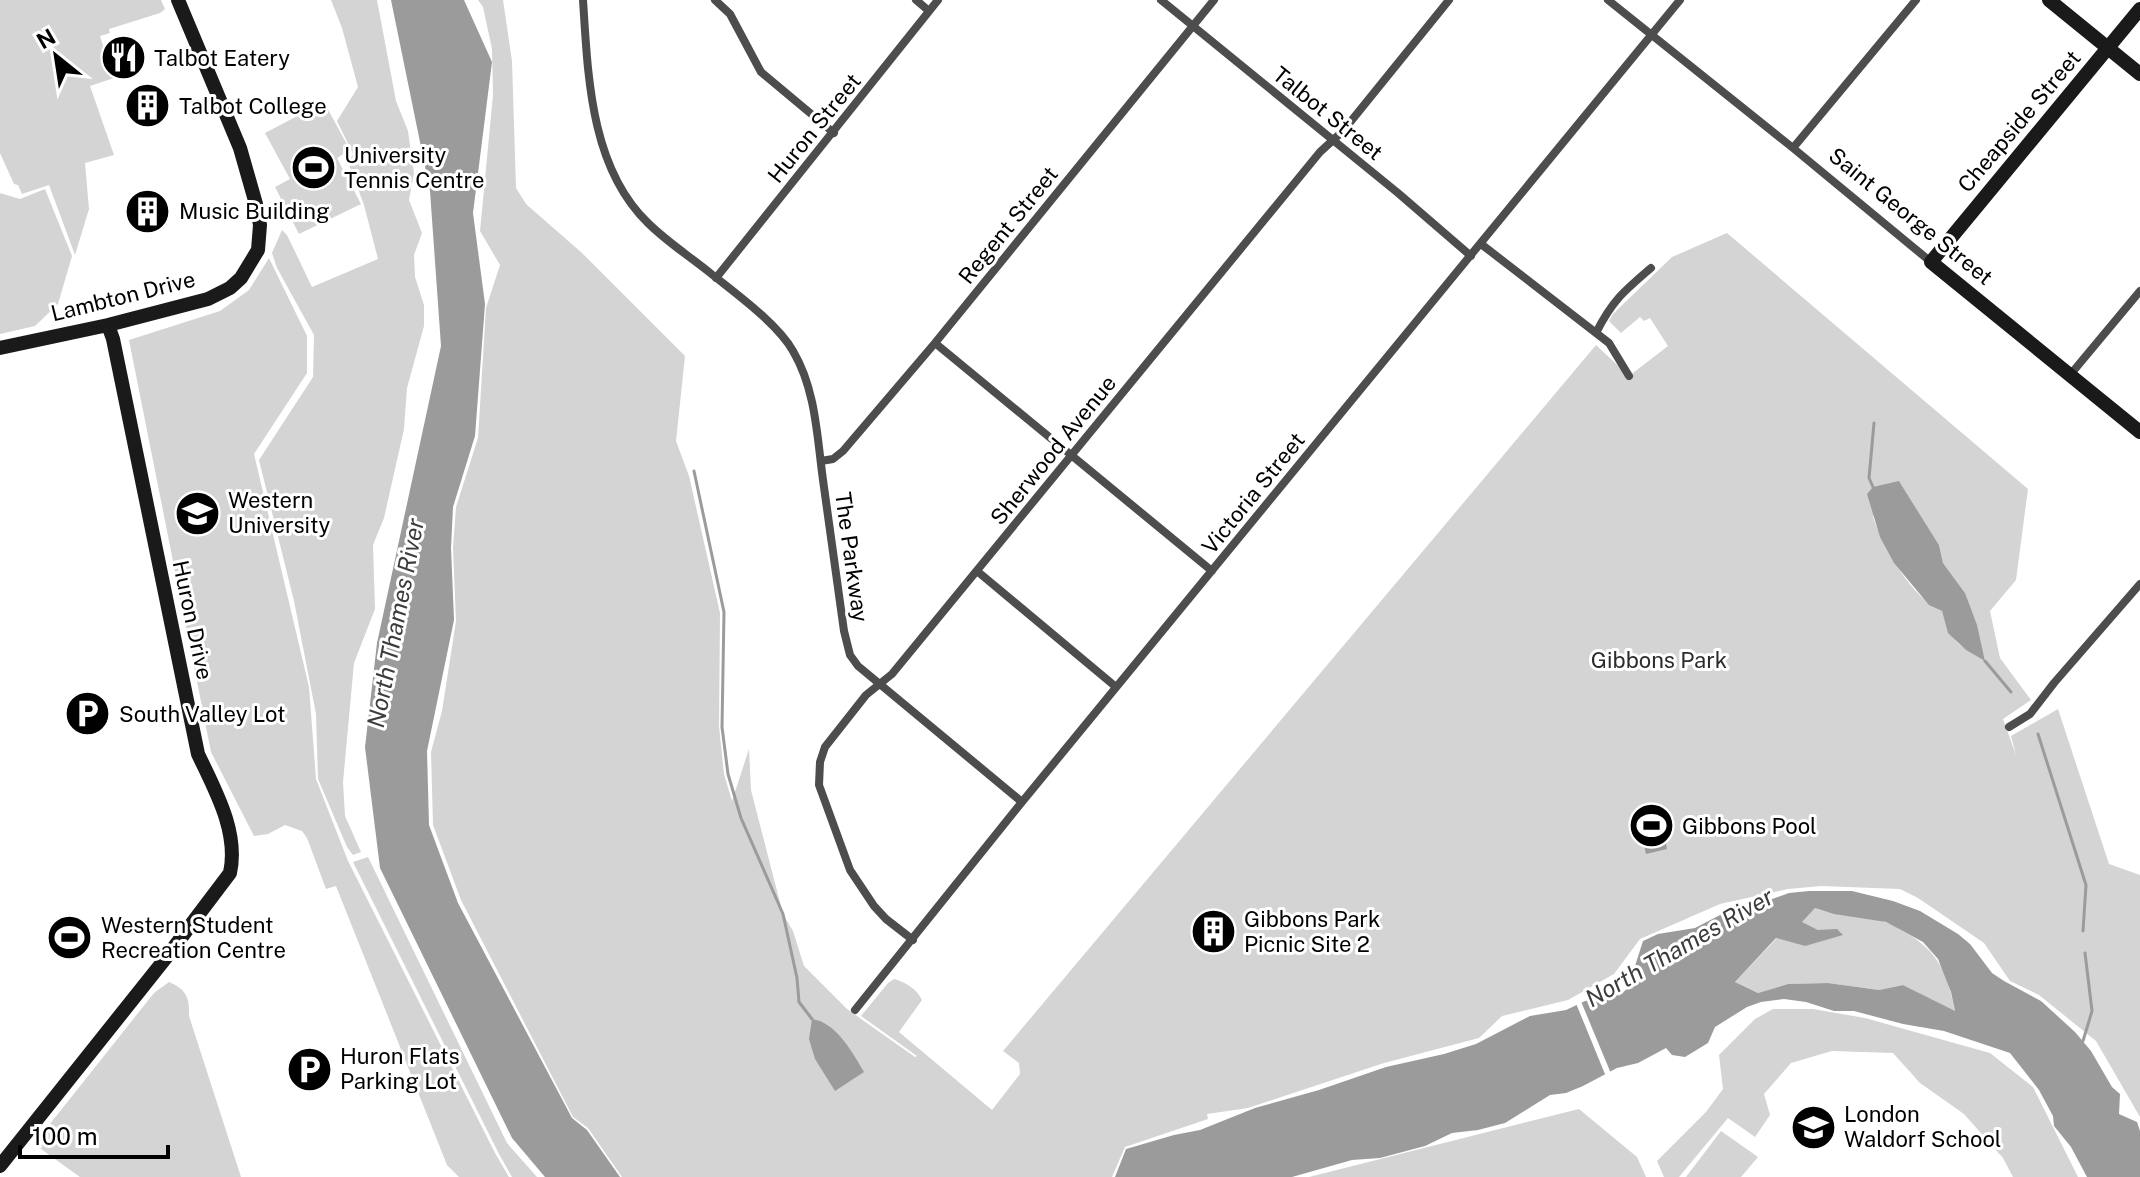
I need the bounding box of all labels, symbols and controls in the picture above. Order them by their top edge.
north arrow [16,16,96,96]
text: N [32,23,60,54]
restaurant icon: Talbot Eatery [99,34,147,82]
place label: Talbot Eatery [154,45,290,71]
street label: Cheapside Street [1952,45,2086,197]
street label: Talbot Street [1268,61,1388,165]
street label: Huron Street [762,68,866,188]
building icon: Talbot College [124,82,172,130]
place label: Talbot College [179,93,327,119]
place label: University Tennis Centre [344,142,484,193]
street label: Saint George Street [1824,142,1998,290]
sports icon: University Tennis Centre [289,144,337,192]
street label: Regent Street [953,161,1063,289]
building icon: Music Building [124,187,172,235]
place label: Music Building [179,198,330,224]
street label: Lambton Drive [48,266,198,326]
street label: Sherwood Avenue [985,370,1121,530]
street label: Victoria Street [1196,427,1310,559]
place label: Western University [228,487,331,538]
school or university icon: Western University [173,489,221,537]
street label: The Parkway [830,490,874,624]
water label: North Thames River [361,515,429,730]
street label: Huron Drive [168,558,218,682]
park label: Gibbons Park [1591,647,1727,673]
parking icon: South Valley Lot [64,690,112,738]
place label: South Valley Lot [119,701,286,727]
sports icon: Gibbons Pool [1627,802,1675,850]
place label: Gibbons Pool [1682,813,1817,839]
water label: North Thames River [1580,881,1779,1012]
place label: Gibbons Park Picnic Site 2 [1244,906,1380,957]
building icon: Gibbons Park Picnic Site 2 [1189,908,1237,956]
place label: Western Student Recreation Centre [101,912,286,963]
sports icon: Western Student Recreation Centre [46,914,94,962]
place label: Huron Flats Parking Lot [340,1043,460,1094]
parking icon: Huron Flats Parking Lot [285,1045,333,1093]
place label: London Waldorf School [1844,1101,2002,1152]
school or university icon: London Waldorf School [1789,1103,1837,1151]
scale bar [20,1109,168,1159]
text: 100 m [32,1122,98,1150]

